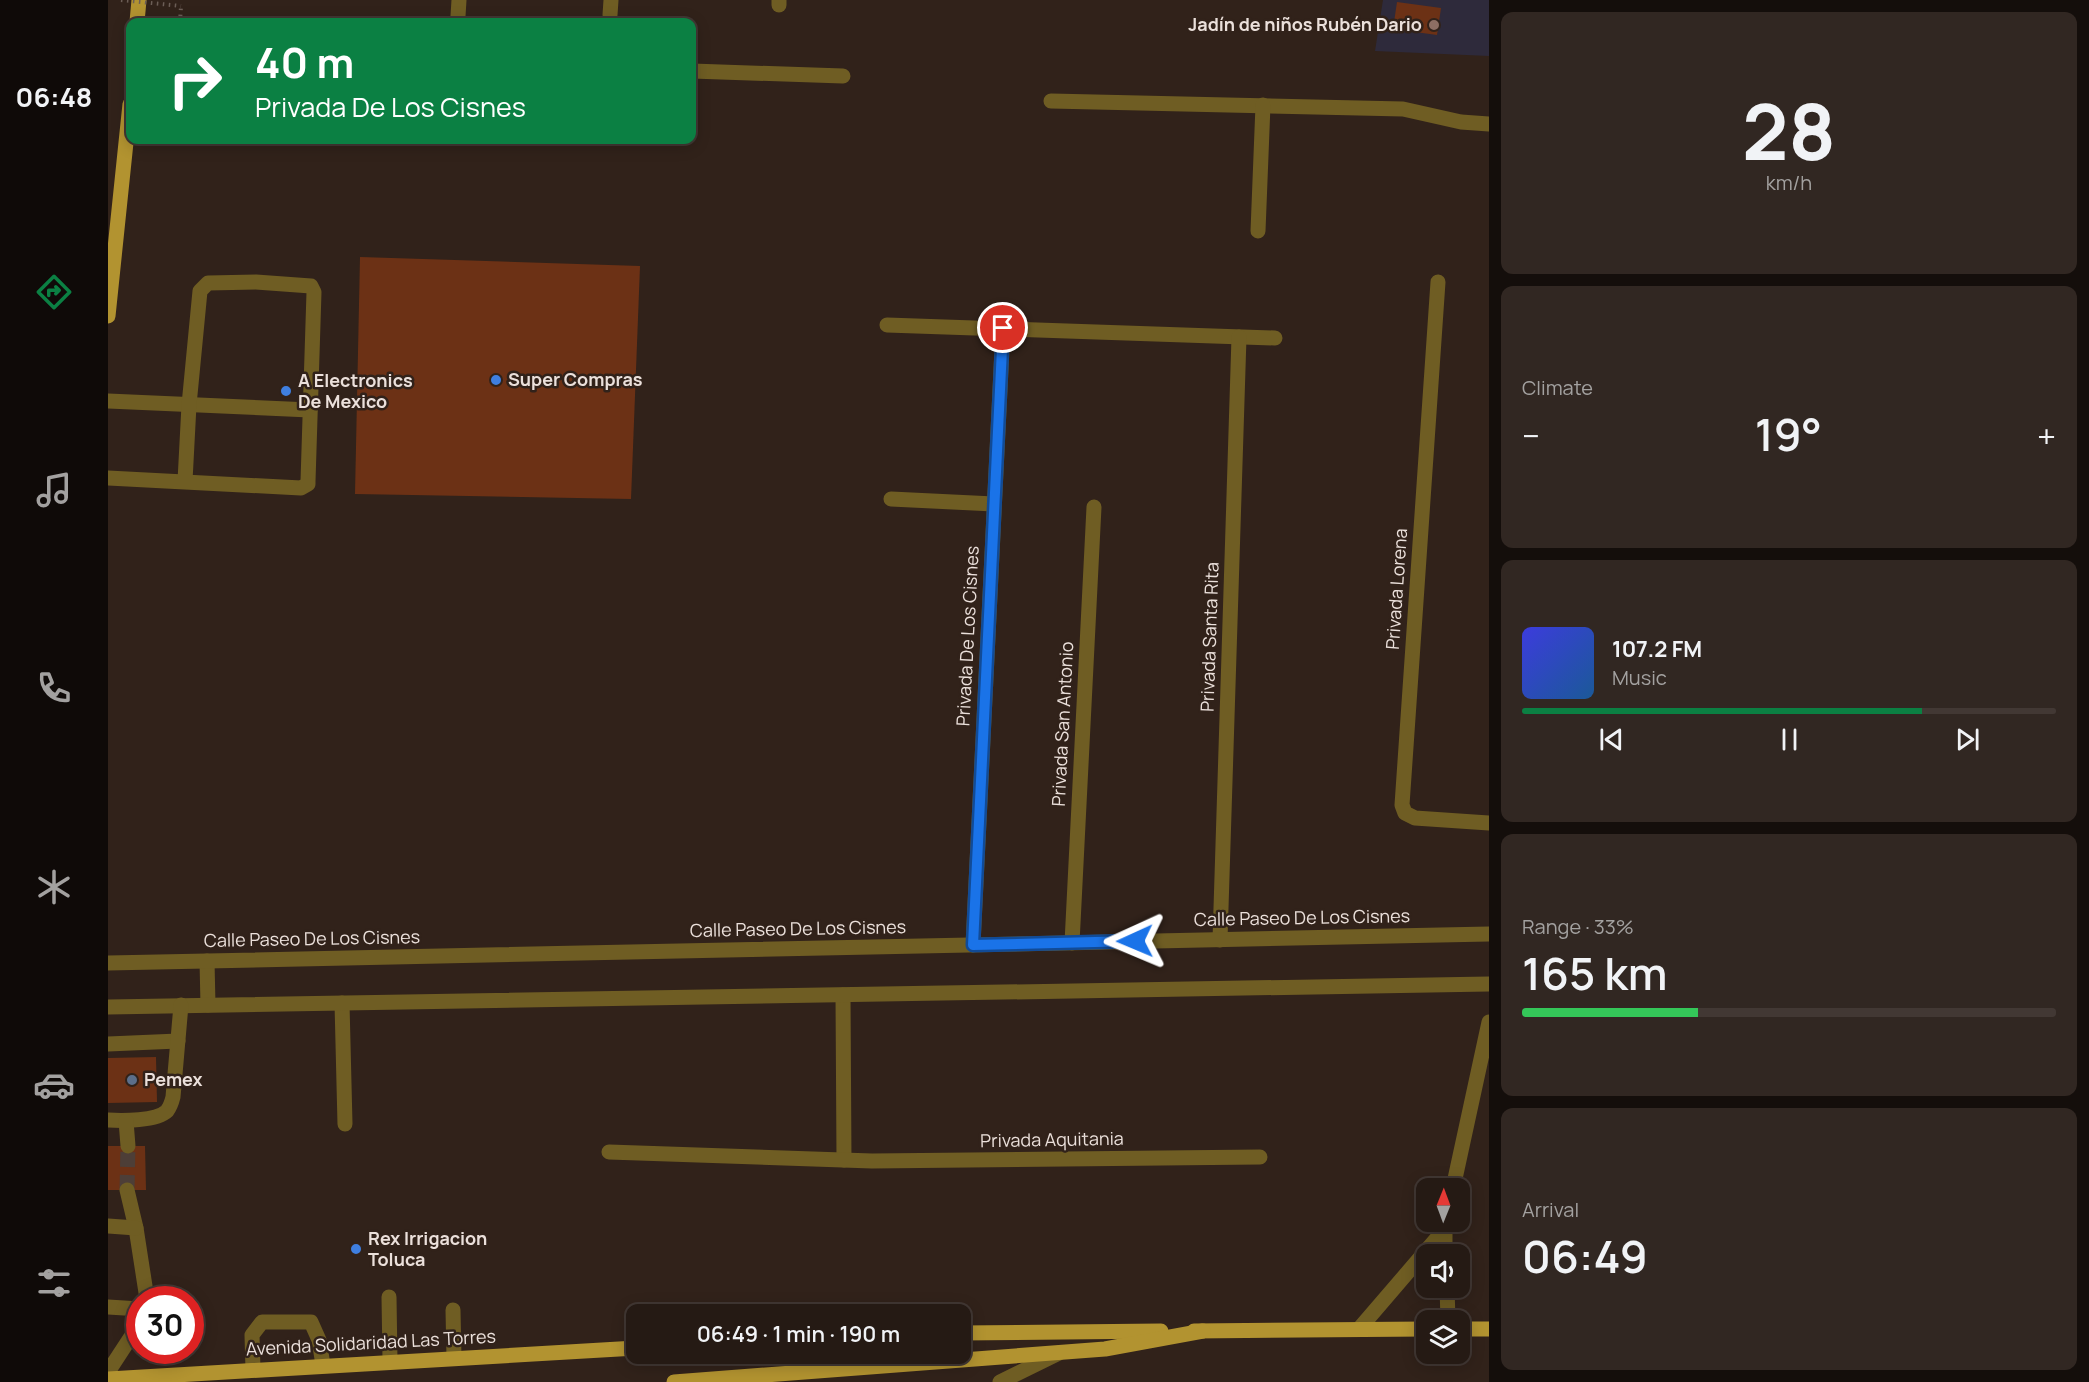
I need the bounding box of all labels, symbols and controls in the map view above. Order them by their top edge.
place label: Jadín de niños Rubén Dario [1188,12,1422,36]
marker: Jadín de niños Rubén Dario [1427,18,1441,32]
text: 40 m [255,33,354,91]
icon: right [156,42,234,120]
text: 28 [1742,77,1836,183]
text: 06:48 [16,78,92,115]
text: Privada De Los Cisnes [255,88,526,125]
text: km/h [1766,169,1812,196]
icon: directions [33,271,75,313]
pin [977,302,1028,353]
icon: arrive [986,311,1019,344]
place label: Super Compras [508,367,643,391]
place label: A Electronics De Mexico [298,368,413,413]
marker: Super Compras [489,373,503,387]
text: Climate [1522,374,1593,401]
marker: A Electronics De Mexico [279,384,293,398]
text: 19° [1755,403,1822,465]
text: − [1522,413,1540,458]
text: + [2037,413,2056,458]
icon: music [33,469,75,511]
street label: Privada Lorena [1380,527,1412,650]
street label: Privada De Los Cisnes [950,545,984,727]
street label: Privada Santa Rita [1194,562,1224,712]
text: 107.2 FM [1612,634,1702,664]
street label: Privada San Antonio [1046,641,1078,807]
text: Music [1612,664,1667,691]
icon: phone [33,667,75,709]
icon: previous [1595,723,1628,756]
icon: pause [1773,723,1806,756]
icon: next [1951,723,1984,756]
icon: climate [33,866,75,908]
street label: Calle Paseo De Los Cisnes [1194,903,1410,931]
position arrow [1103,909,1167,973]
text: Range · 33% [1522,913,1634,940]
street label: Calle Paseo De Los Cisnes [690,914,906,942]
street label: Calle Paseo De Los Cisnes [204,924,420,952]
text: 165 km [1522,942,1668,1004]
icon: car [33,1064,75,1106]
place label: Pemex [144,1067,202,1091]
marker: Pemex [125,1073,139,1087]
street label: Privada Aquitania [980,1126,1124,1152]
north arrow [1416,1178,1470,1232]
map controls [1416,1178,1470,1364]
text: Arrival [1522,1196,1579,1223]
text: 06:49 [1522,1225,1648,1287]
place label: Rex Irrigacion Toluca [368,1226,487,1271]
marker: Rex Irrigacion Toluca [349,1242,363,1256]
button: sound [1416,1244,1470,1298]
icon: filters [33,1262,75,1304]
speed limit sign: 30 [126,1286,204,1364]
button: layers [1416,1310,1470,1364]
text: 06:49 · 1 min · 190 m [697,1319,900,1349]
street label: Avenida Solidaridad Las Torres [245,1323,497,1361]

